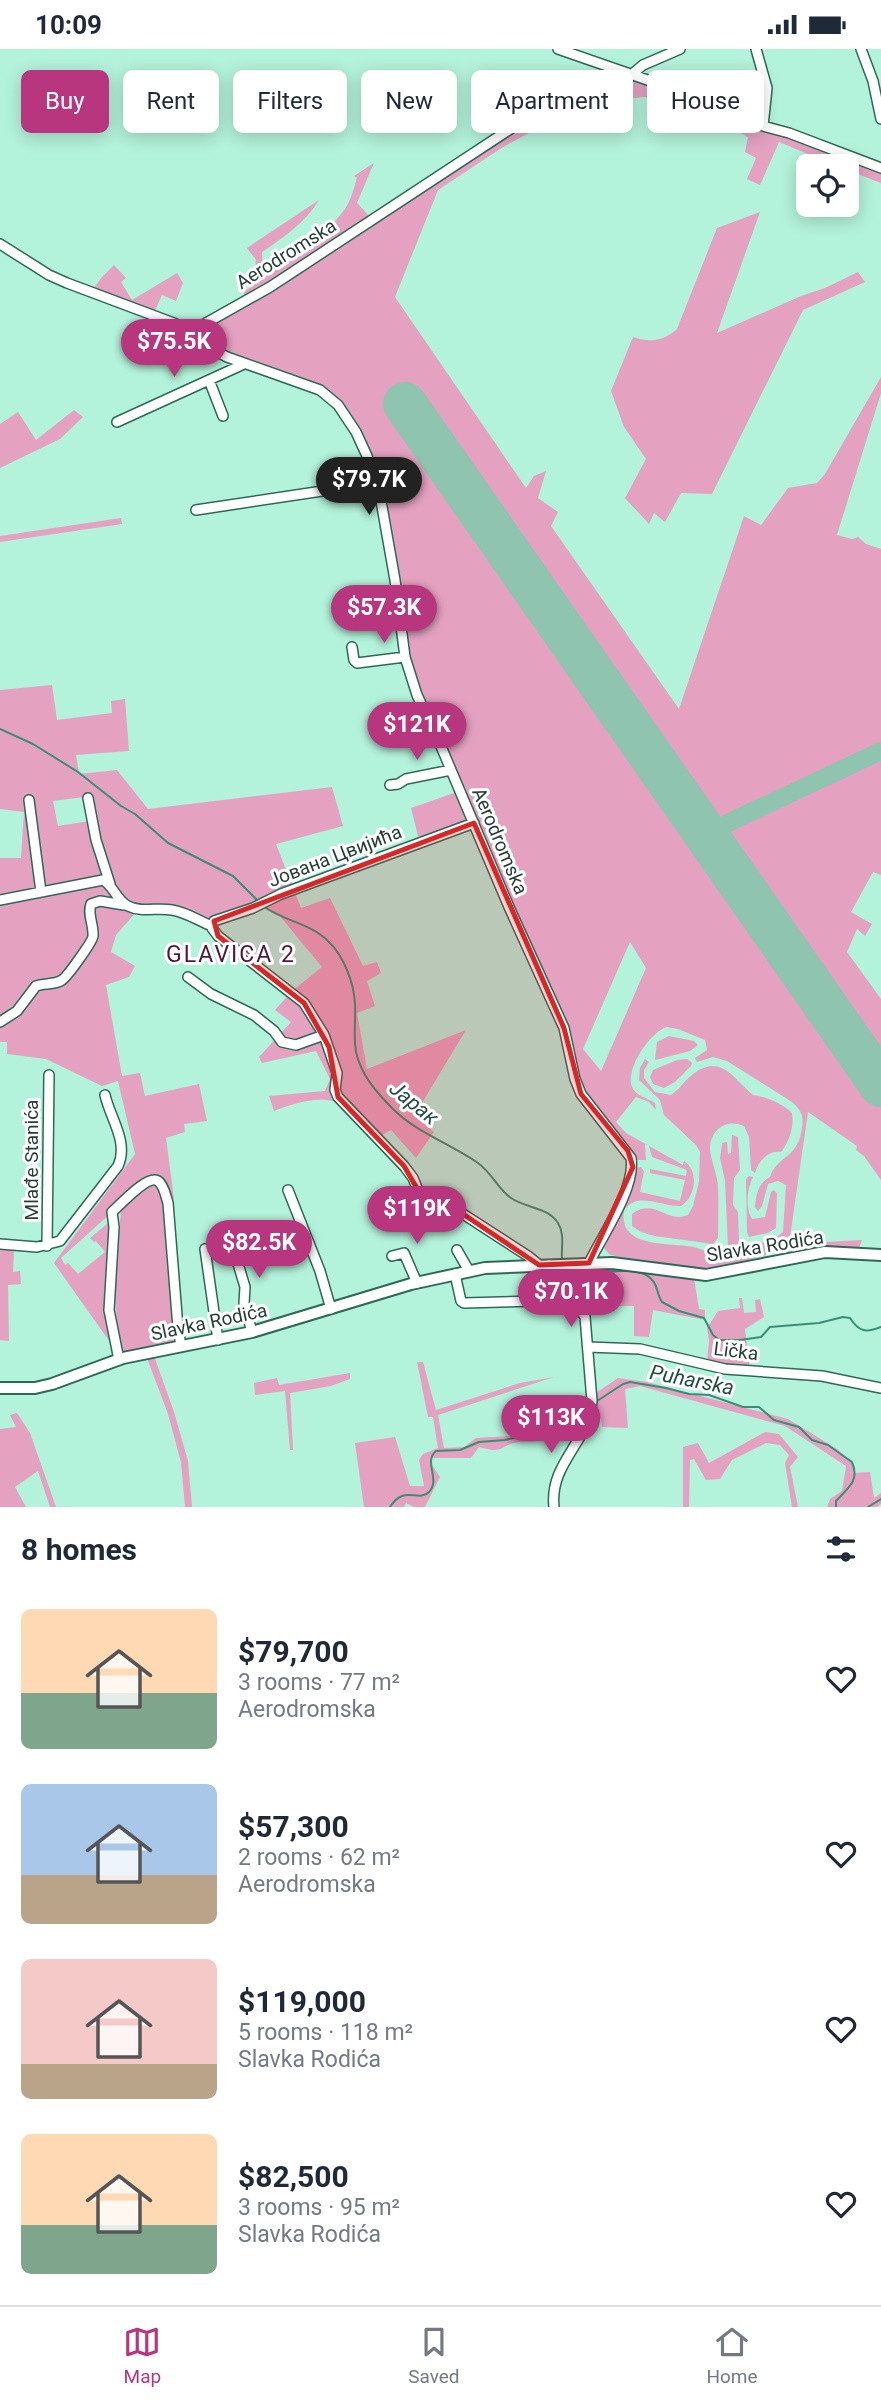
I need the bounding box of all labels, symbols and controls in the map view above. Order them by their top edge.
text: 10:09 [35,10,102,40]
chip: Buy [21,70,109,133]
chip: Rent [123,70,219,133]
chip: Filters [233,70,347,133]
chip: New [361,70,457,133]
chip: Apartment [471,70,633,133]
chip: House [647,70,764,133]
map controls [796,154,859,217]
button: locate [796,154,859,217]
street label: Aerodromska [232,214,340,294]
pin: $75.5K [117,319,231,379]
text: $75.5K [137,328,211,355]
pin: $79.7K [312,457,426,517]
text: $79.7K [332,466,406,493]
pin: $57.3K [327,585,441,645]
text: $57.3K [347,594,421,621]
pin: $121K [368,703,466,762]
text: $121K [383,711,451,738]
street label: Aerodromska [467,784,533,898]
street label: Јована Цвијића [265,820,405,892]
district label: GLAVICA 2 [166,941,296,968]
water label: Јарак [385,1076,444,1131]
street label: Mlađe Stanića [20,1100,43,1220]
pin: $119K [368,1187,466,1246]
text: $119K [383,1195,451,1222]
pin: $82.5K [202,1221,316,1280]
street label: Slavka Rodića [705,1225,825,1267]
text: $82.5K [222,1229,296,1256]
pin: $70.1K [514,1269,628,1329]
text: $70.1K [534,1278,608,1305]
street label: Slavka Rodića [149,1298,269,1346]
street label: Lička [712,1337,760,1365]
water label: Puharska [648,1360,736,1400]
pin: $113K [502,1395,600,1455]
text: $113K [517,1404,585,1431]
icon: filters [822,1530,860,1568]
text: 8 homes [21,1532,137,1567]
text: $79,700 [238,1634,349,1669]
icon: home [77,1637,161,1721]
icon: heart [822,1660,860,1698]
text: 3 rooms · 77 m² [238,1669,400,1696]
text: Aerodromska [238,1696,376,1723]
text: $57,300 [238,1809,349,1844]
icon: home [77,1812,161,1896]
icon: heart [822,1835,860,1873]
text: 2 rooms · 62 m² [238,1844,400,1871]
text: Aerodromska [238,1871,376,1898]
text: $119,000 [238,1984,366,2019]
icon: home [77,1987,161,2071]
icon: heart [822,2010,860,2048]
text: 5 rooms · 118 m² [238,2019,413,2046]
text: Slavka Rodića [238,2046,381,2073]
text: $82,500 [238,2159,349,2194]
icon: home [77,2162,161,2246]
icon: heart [822,2185,860,2223]
text: 3 rooms · 95 m² [238,2194,400,2221]
text: Slavka Rodića [238,2221,381,2248]
tab: Map [123,2323,161,2388]
tab: Saved [408,2323,460,2388]
tab: Home [706,2323,758,2388]

